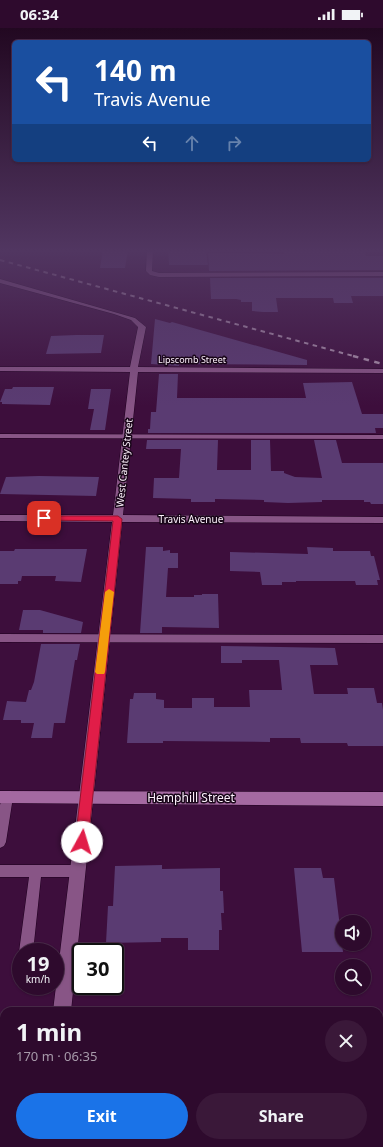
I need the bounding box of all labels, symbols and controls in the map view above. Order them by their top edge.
text: 06:34 [20,4,59,24]
text: 140 m [94,51,177,89]
icon: left [28,56,80,108]
text: Travis Avenue [94,87,211,111]
icon: left [139,132,161,154]
icon: ahead [181,132,203,154]
icon: right [223,132,245,154]
street label: Lipscomb Street [158,353,227,366]
street label: West Cantey Street [112,418,136,508]
pin [27,501,61,535]
icon: arrive [33,507,55,529]
street label: Travis Avenue [159,512,224,526]
street label: Hemphill Street [147,789,235,806]
position arrow [61,821,103,863]
map controls [335,915,371,995]
button: sound [335,915,371,951]
speed limit sign: 30 [72,943,124,995]
text: 19 [27,950,49,977]
button: search [335,959,371,995]
text: km/h [26,972,50,986]
text: 1 min [16,1015,82,1048]
button: close [325,1020,367,1062]
text: 170 m · 06:35 [16,1047,97,1065]
button: Exit [16,1093,188,1139]
button: Share [196,1093,367,1139]

